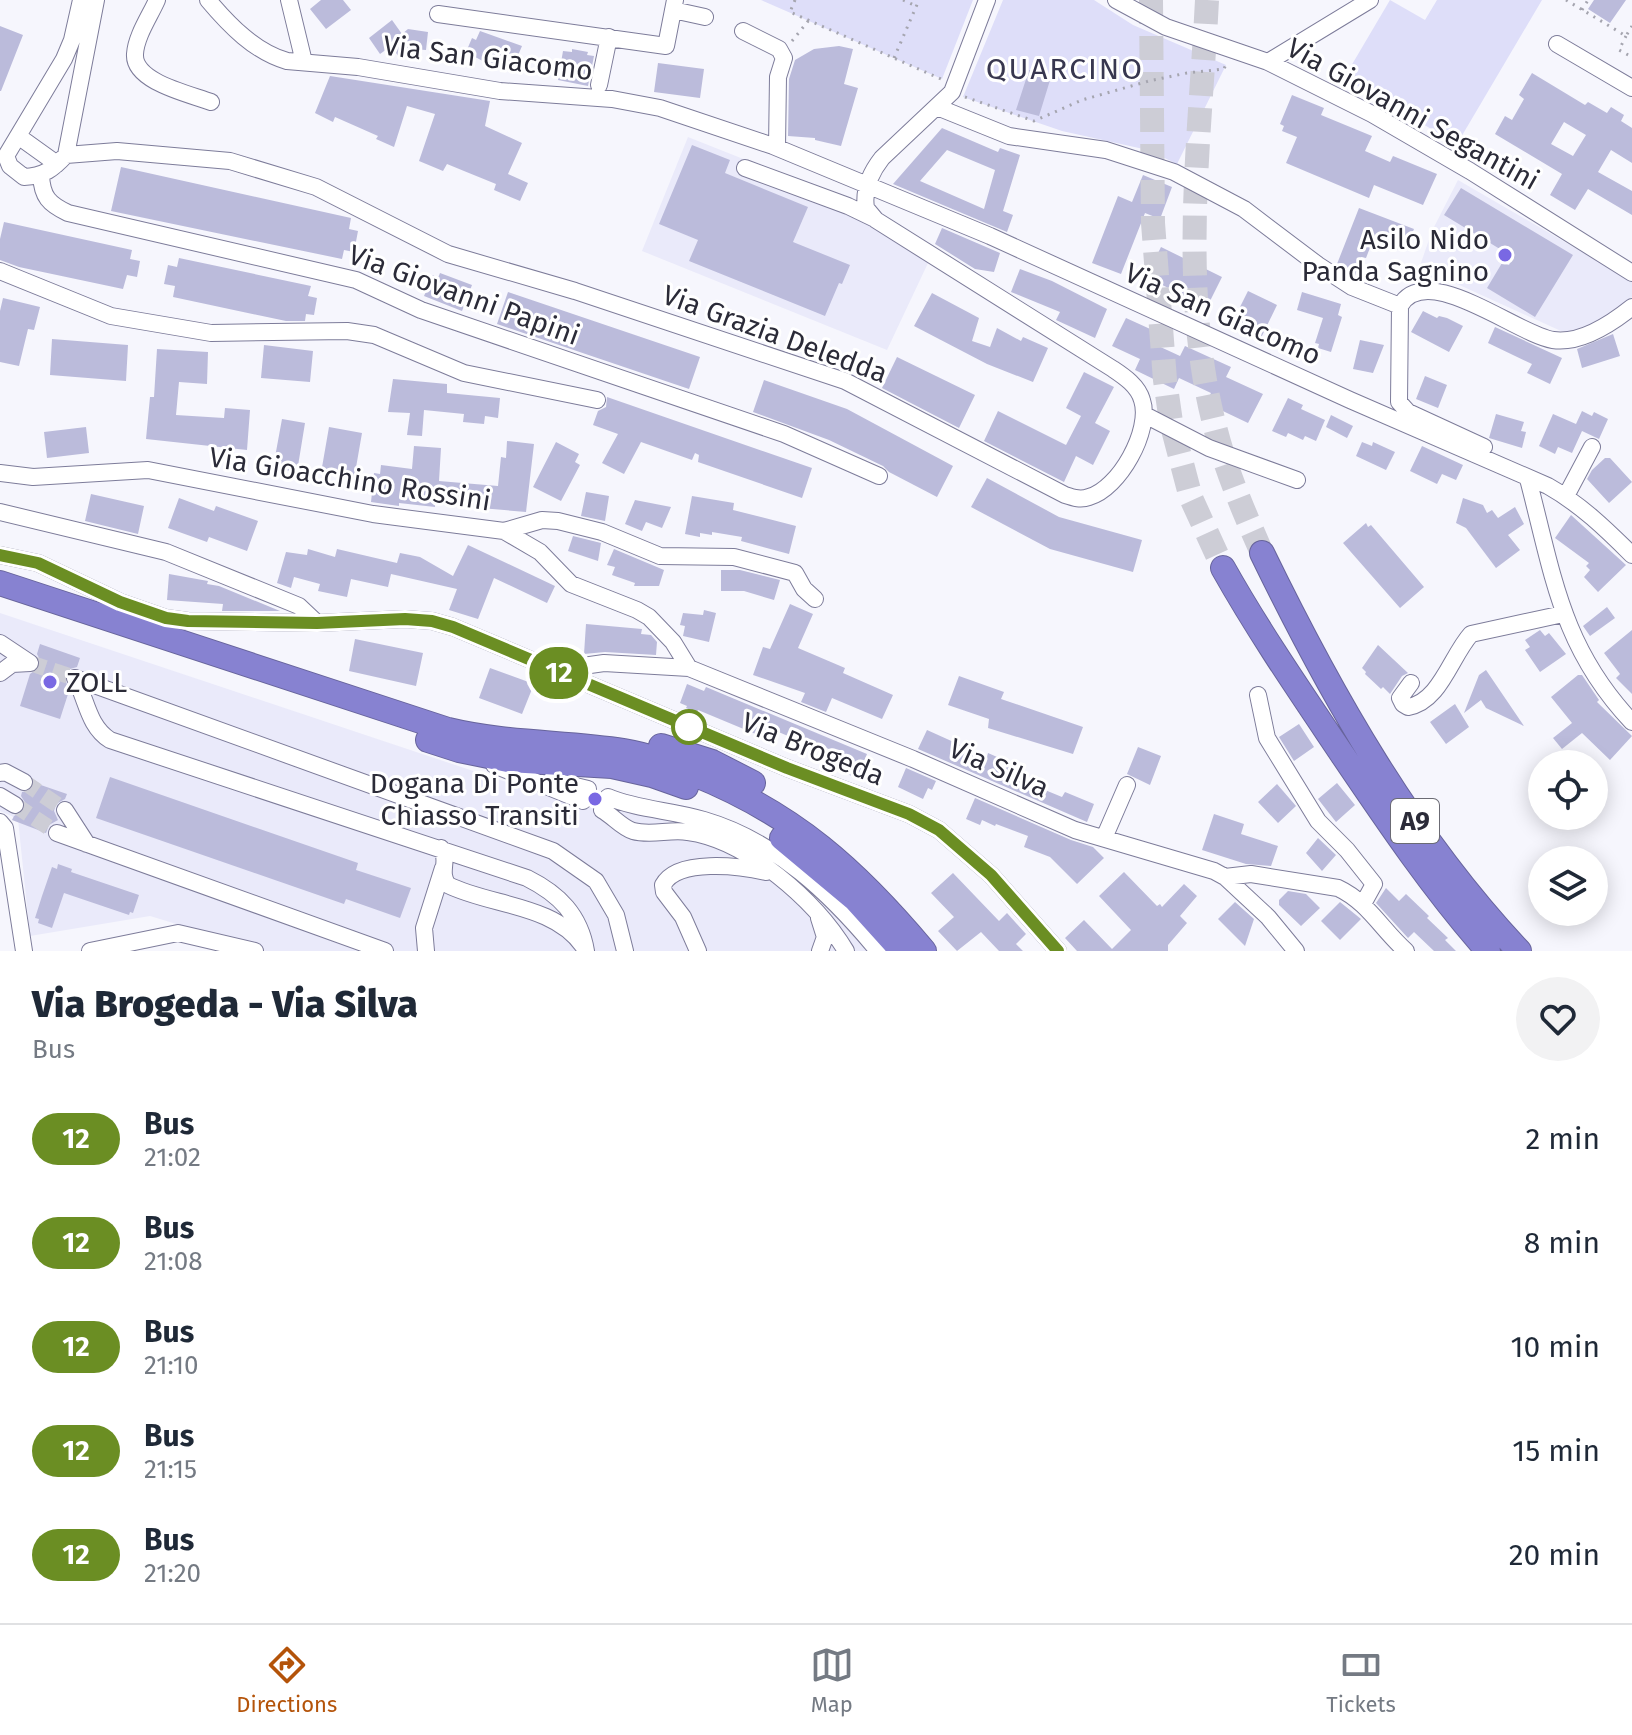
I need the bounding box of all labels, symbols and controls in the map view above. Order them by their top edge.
street label: Via San Giacomo [381,29,595,87]
street label: Via Giovanni Segantini [1281,31,1545,197]
district label: QUARCINO [986,51,1144,87]
place label: Asilo Nido Panda Sagnino [1301,223,1489,288]
street label: Via Giovanni Papini [344,238,584,352]
marker: Asilo Nido Panda Sagnino [1496,246,1514,264]
street label: Via San Giacomo [1120,256,1326,372]
street label: Via Grazia Deledda [658,278,892,390]
street label: Via Gioacchino Rossini [207,440,493,518]
line badge: 12 [523,647,595,699]
text: 12 [545,656,573,689]
place label: ZOLL [66,666,127,699]
marker: ZOLL [41,673,59,691]
street label: Via Brogeda [737,705,889,793]
unlabelled marker [672,710,706,744]
street label: Via Silva [944,731,1054,805]
map controls [1528,750,1608,926]
button: locate [1528,750,1608,830]
place label: Dogana Di Ponte Chiasso Transiti [370,767,579,832]
marker: Dogana Di Ponte Chiasso Transiti [586,790,604,808]
road number: A9 [1391,799,1439,843]
button: layers [1528,846,1608,926]
button: heart [1516,977,1600,1061]
text: Via Brogeda - Via Silva [32,981,418,1027]
text: Bus [32,1034,75,1065]
text: Bus [144,1106,194,1142]
text: 2 min [1525,1121,1600,1157]
text: 12 [62,1122,90,1155]
text: 21:02 [144,1142,201,1173]
text: Bus [144,1210,194,1246]
text: 8 min [1524,1225,1600,1261]
text: 12 [62,1226,90,1259]
text: 21:08 [144,1246,203,1277]
text: Bus [144,1314,194,1350]
text: 10 min [1511,1329,1600,1365]
text: 12 [62,1330,90,1363]
text: 21:10 [144,1350,198,1381]
text: Bus [144,1418,194,1454]
text: 15 min [1512,1433,1600,1469]
text: 12 [62,1434,90,1467]
text: 21:15 [144,1454,197,1485]
text: Bus [144,1522,194,1558]
text: 20 min [1509,1537,1600,1573]
text: 12 [62,1538,90,1571]
text: 21:20 [144,1558,201,1589]
tab: Directions [236,1643,337,1718]
tab: Map [810,1643,854,1718]
tab: Tickets [1326,1643,1396,1718]

